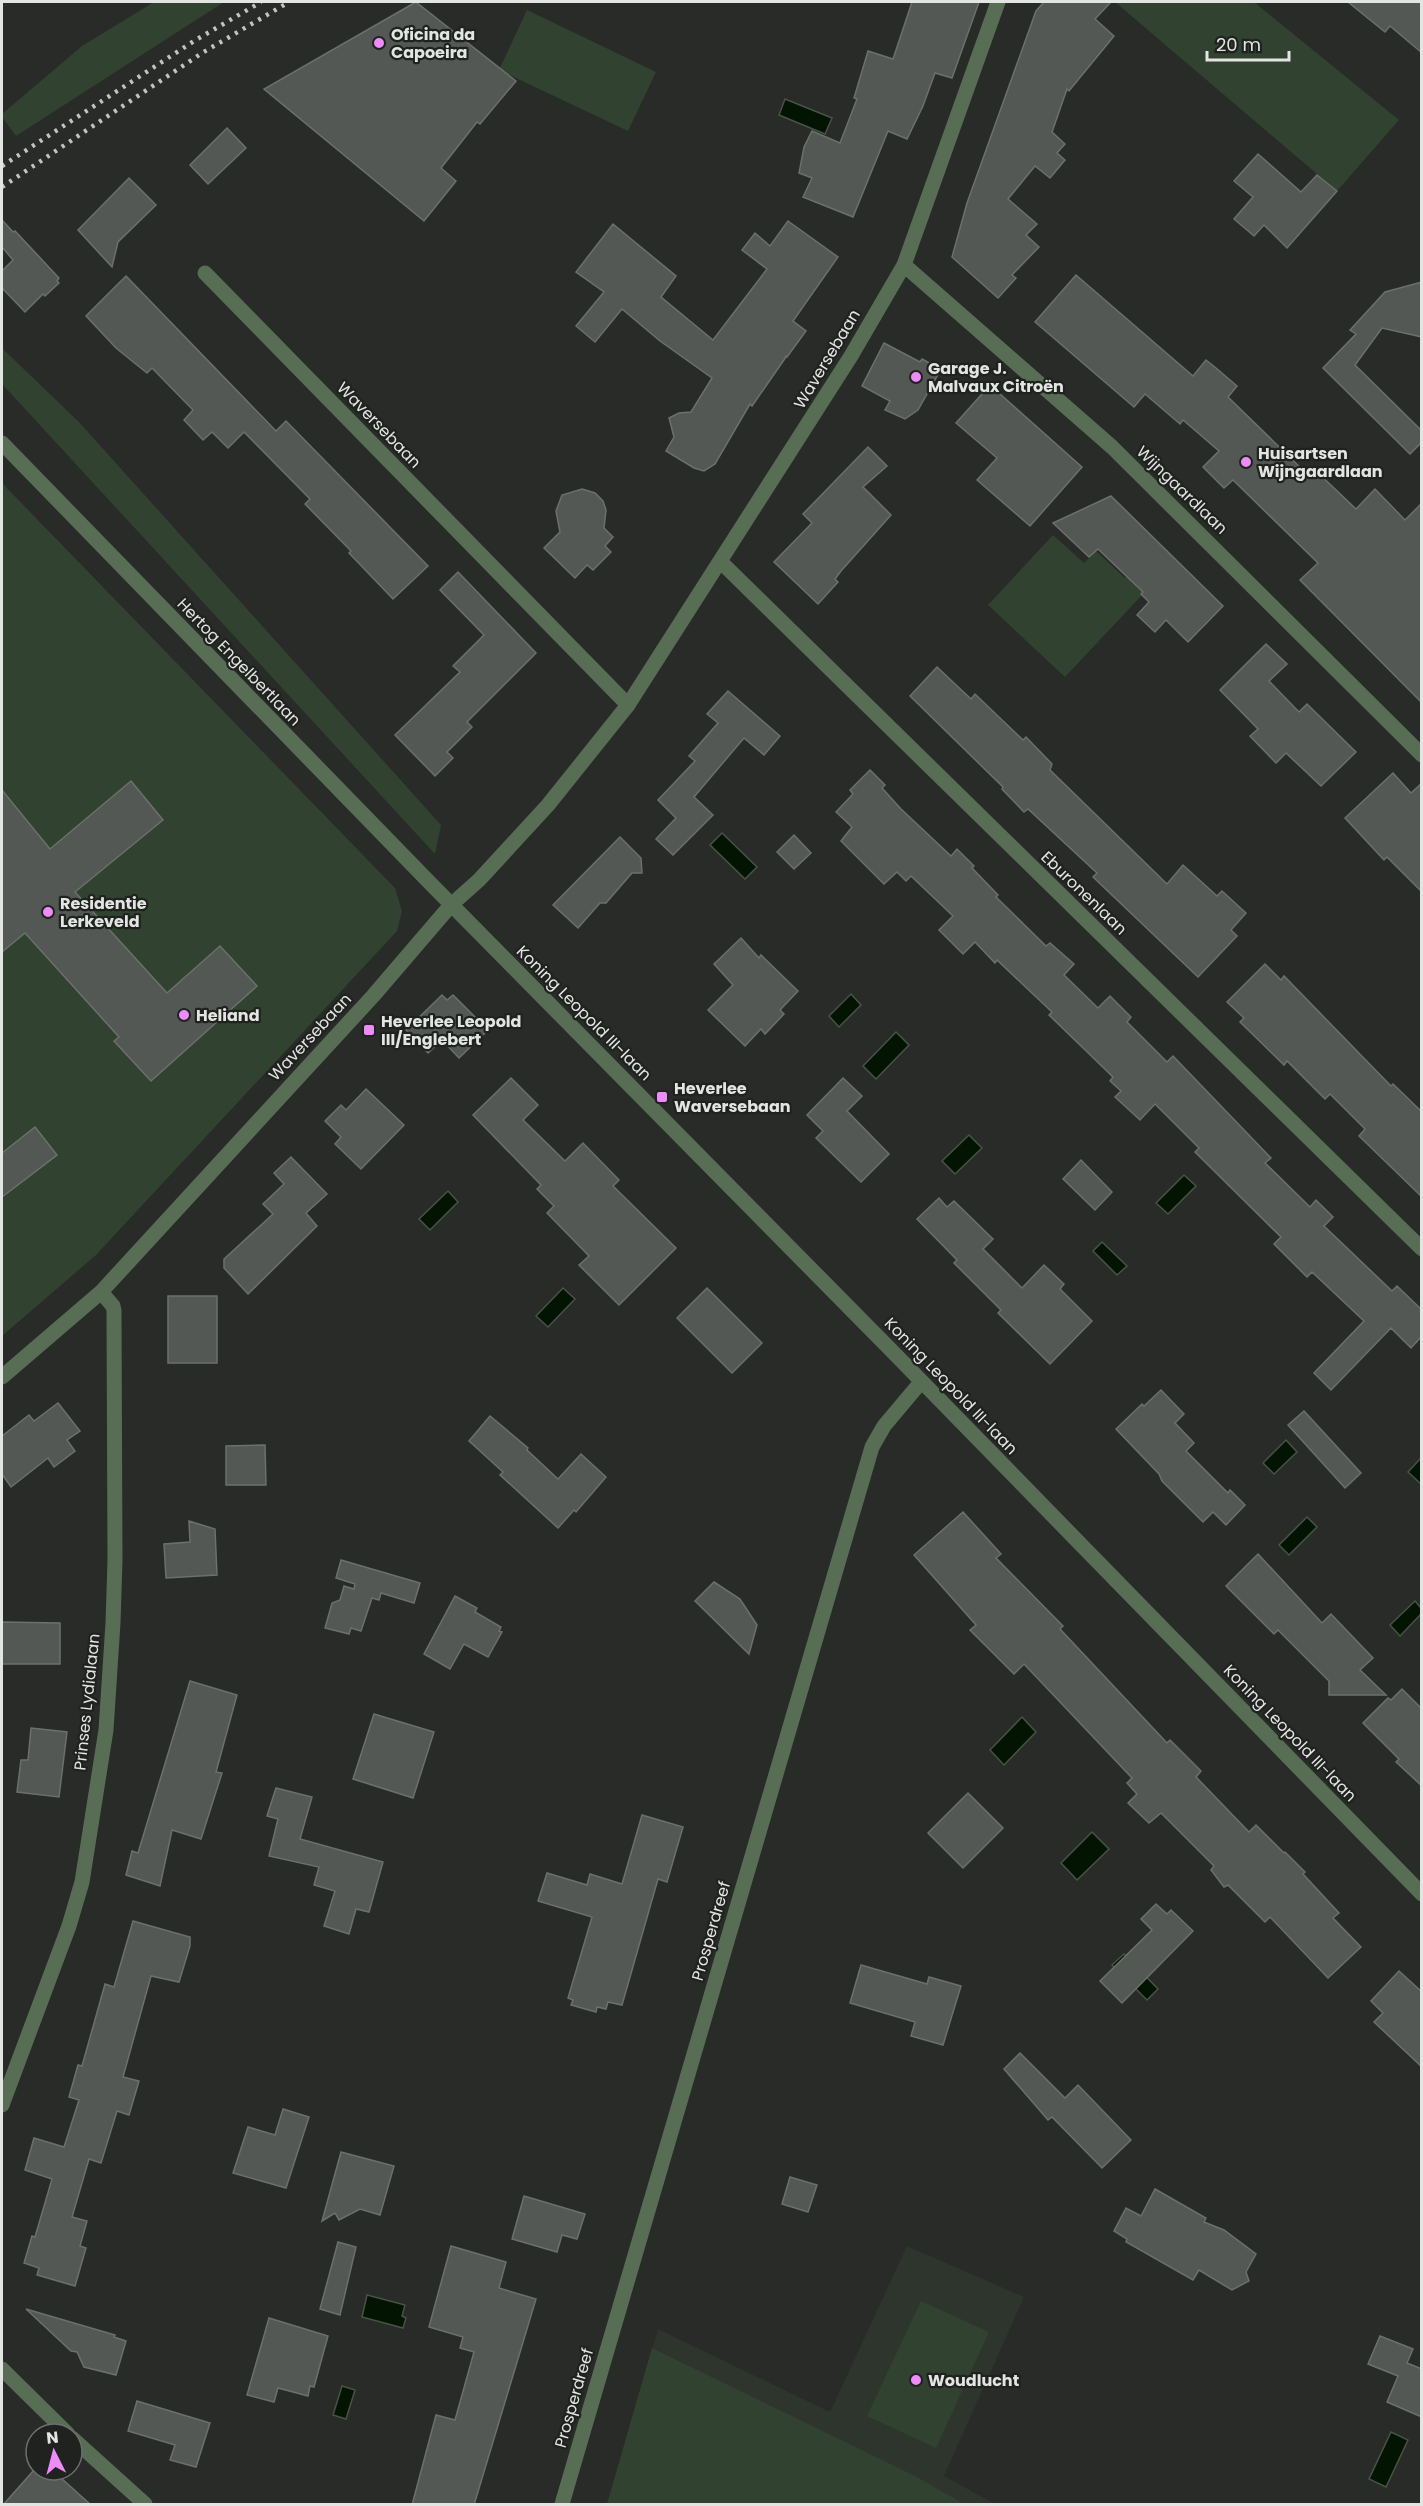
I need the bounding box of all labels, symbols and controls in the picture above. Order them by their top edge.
place label: Oficina da Capoeira [391,23,475,64]
scale bar [1207,24,1290,62]
text: 20 m [1216,32,1261,57]
marker: Oficina da Capoeira [372,36,386,50]
street label: Waversebaan [788,305,866,413]
place label: Garage J. Malvaux Citroën [928,357,1064,398]
marker: Garage J. Malvaux Citroën [909,370,923,384]
street label: Waversebaan [332,377,426,473]
street label: Wijngaardlaan [1131,440,1233,540]
place label: Huisartsen Wijngaardlaan [1258,442,1383,483]
marker: Huisartsen Wijngaardlaan [1239,455,1253,469]
street label: Hertog Engelbertlaan [172,593,306,731]
street label: Eburonenlaan [1036,846,1132,940]
place label: Residentie Lerkeveld [60,892,147,933]
marker: Residentie Lerkeveld [41,905,55,919]
street label: Koning Leopold III-laan [511,940,657,1086]
street label: Waversebaan [263,988,357,1086]
place label: Heliand [196,1004,260,1027]
marker: Heliand [177,1008,191,1022]
place label: Heverlee Leopold III/Englebert [381,1010,521,1051]
marker: Heverlee Leopold III/Englebert [362,1023,376,1037]
place label: Heverlee Waversebaan [674,1077,791,1118]
marker: Heverlee Waversebaan [655,1090,669,1104]
street label: Koning Leopold III-laan [879,1312,1023,1460]
street label: Prinses Lydialaan [68,1632,106,1772]
street label: Koning Leopold III-laan [1218,1659,1362,1807]
street label: Prosperdreef [686,1879,736,1983]
street label: Prosperdreef [549,2346,599,2450]
place label: Woudlucht [928,2369,1019,2392]
marker: Woudlucht [909,2373,923,2387]
north arrow [24,2422,84,2482]
text: N [45,2426,60,2450]

